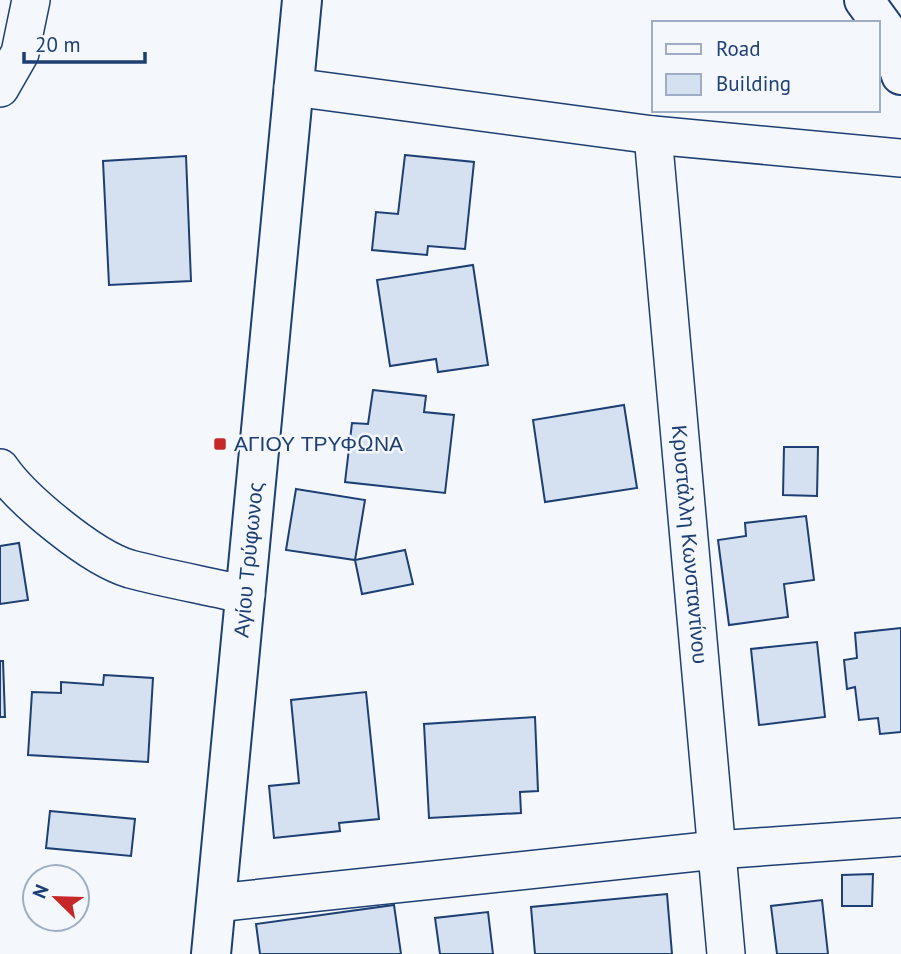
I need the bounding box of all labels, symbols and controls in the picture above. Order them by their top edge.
scale bar [24,21,145,65]
legend [652,21,880,112]
text: 20 m [35,31,81,58]
text: Road [716,35,760,62]
text: Building [716,70,791,97]
street label: Κρυστάλλη Κωνσταντίνου [666,424,714,665]
place label: ΑΓΙΟΥ ΤΡΥΦΩΝΑ [234,430,403,457]
marker: ΑΓΙΟΥ ΤΡΥΦΩΝΑ [212,436,228,452]
street label: Αγίου Τρύφωνος [227,481,269,639]
north arrow [21,863,91,933]
text: N [27,881,54,902]

